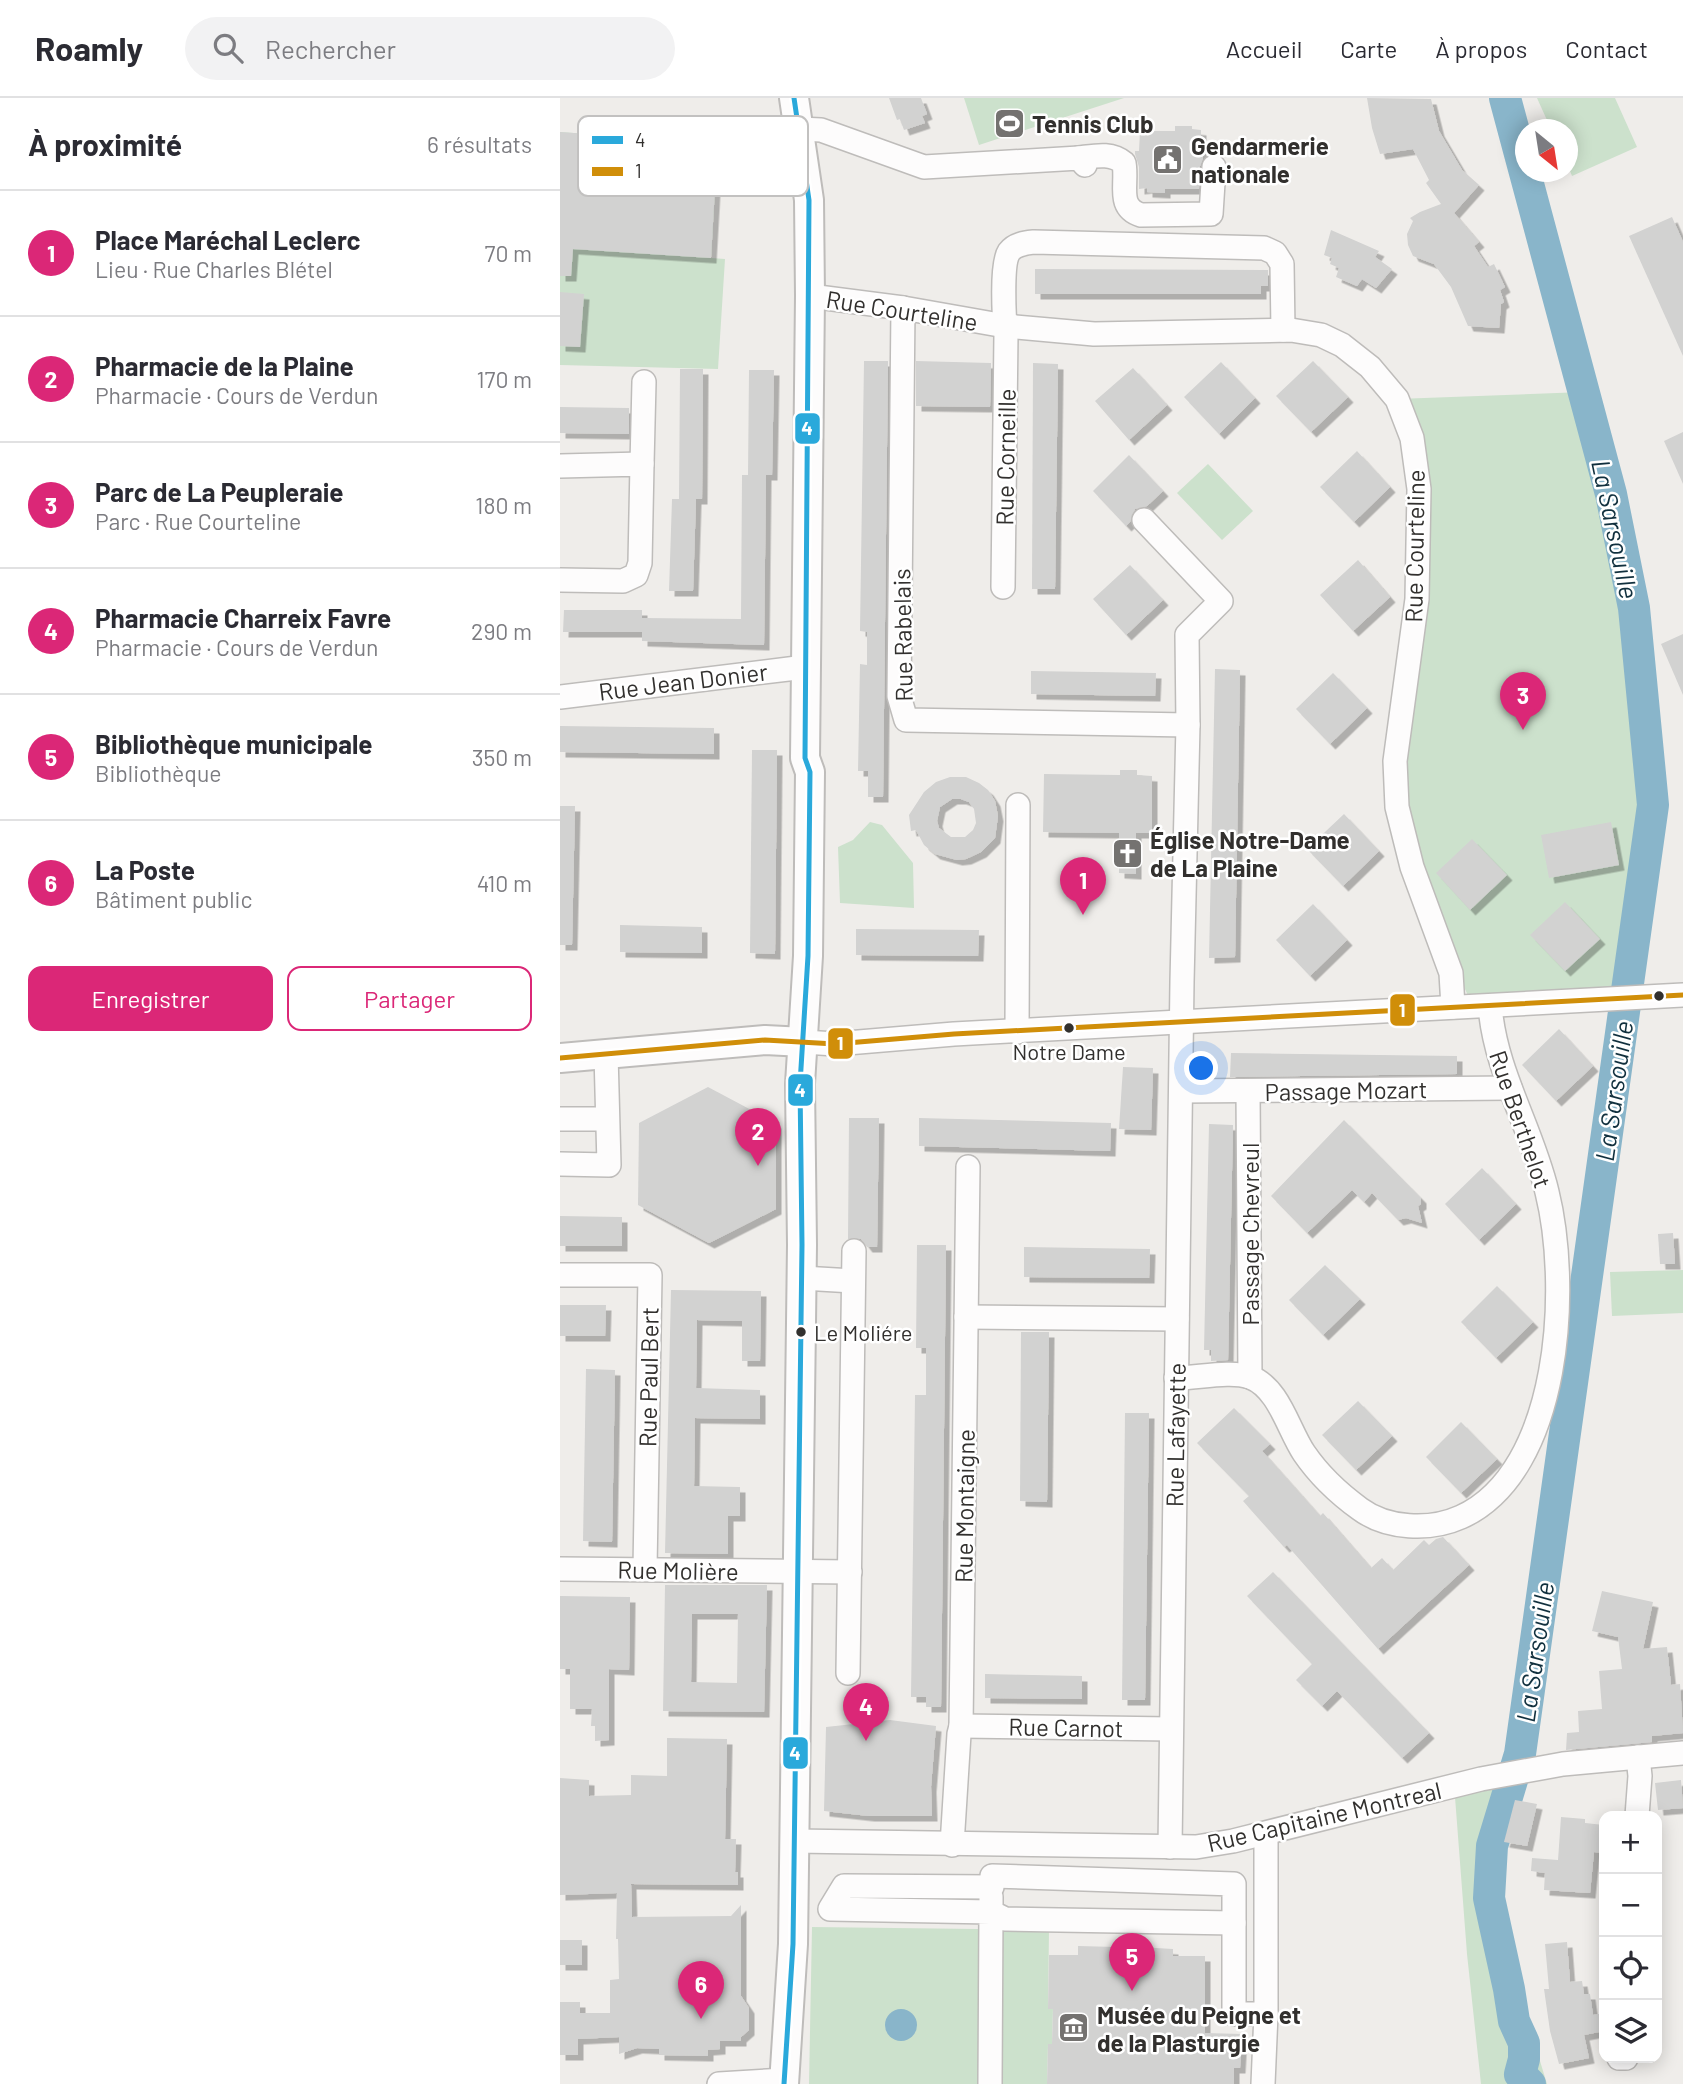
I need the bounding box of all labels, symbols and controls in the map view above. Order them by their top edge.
search box [185,17,675,80]
text: Roamly [35,28,143,68]
icon: search [209,29,247,67]
text: Rechercher [265,33,396,64]
text: Accueil [1226,34,1302,63]
text: Carte [1340,34,1397,63]
text: À propos [1435,34,1527,63]
text: Contact [1565,34,1648,63]
sports icon: Tennis Club [992,106,1026,140]
place label: Tennis Club [1032,109,1153,138]
legend [578,116,808,196]
north arrow [1515,119,1578,182]
text: À proximité [28,126,182,162]
text: 4 [635,128,645,151]
text: 6 résultats [427,130,532,158]
place label: Gendarmerie nationale [1191,131,1329,188]
public building icon: Gendarmerie nationale [1151,142,1185,176]
text: 1 [635,159,642,182]
text: Place Maréchal Leclerc [95,224,361,255]
text: 1 [47,239,55,267]
text: 70 m [485,239,532,267]
text: Lieu · Rue Charles Blétel [95,255,333,283]
street label: Rue Courteline [824,284,980,336]
text: Pharmacie de la Plaine [95,350,354,381]
text: 2 [45,365,57,393]
text: 170 m [476,365,532,393]
text: Pharmacie · Cours de Verdun [95,381,378,409]
street label: Rue Corneille [989,388,1021,526]
line badge: 4 [794,412,821,445]
text: 4 [801,416,813,439]
water label: La Sarsouille [1586,457,1646,601]
street label: Rue Courteline [1398,469,1430,623]
text: Parc de La Peupleraie [95,476,344,507]
text: 3 [45,491,57,519]
text: 180 m [475,491,532,519]
text: Parc · Rue Courteline [95,507,301,535]
street label: Rue Rabelais [886,568,918,702]
text: Pharmacie Charreix Favre [95,602,391,633]
text: 4 [44,617,58,645]
text: 290 m [471,617,532,645]
text: Pharmacie · Cours de Verdun [95,633,378,661]
street label: Rue Jean Donier [597,656,769,706]
pin: 3 [1500,672,1546,730]
text: Bibliothèque municipale [95,728,372,759]
text: 5 [45,743,57,771]
text: 350 m [472,743,532,771]
text: Bibliothèque [95,759,222,787]
place label: Église Notre-Dame de La Plaine [1150,825,1350,882]
church icon: Église Notre-Dame de La Plaine [1110,836,1144,870]
text: La Poste [95,854,195,885]
pin: 1 [1060,857,1106,915]
text: 6 [45,869,57,897]
text: 410 m [477,869,532,897]
text: Bâtiment public [95,885,252,913]
button: Enregistrer [28,966,273,1031]
button: Partager [287,966,532,1031]
unlabelled marker [1652,989,1666,1003]
line badge: 1 [1389,993,1416,1027]
text: 1 [1399,998,1405,1021]
water label: La Sarsouille [1588,1019,1638,1163]
marker: Notre Dame [1062,1021,1076,1035]
line badge: 1 [827,1027,854,1060]
text: 1 [837,1031,843,1054]
place label: Notre Dame [1012,1038,1126,1064]
street label: Rue Berthelot [1484,1046,1558,1192]
your location [1184,1051,1218,1085]
line badge: 4 [787,1073,814,1107]
street label: Passage Mozart [1264,1074,1428,1106]
text: 4 [794,1078,806,1101]
pin: 2 [735,1108,781,1166]
street label: Passage Chevreul [1235,1143,1264,1325]
street label: Rue Paul Bert [632,1307,664,1447]
place label: Le Moliére [814,1319,912,1345]
marker: Le Moliére [794,1325,808,1339]
street label: Rue Lafayette [1159,1363,1191,1507]
street label: Rue Montaigne [948,1429,980,1583]
street label: Rue Molière [617,1554,739,1586]
water label: La Sarsouille [1509,1580,1559,1724]
pin: 4 [843,1683,889,1741]
street label: Rue Carnot [1008,1711,1124,1743]
line badge: 4 [782,1736,809,1770]
text: 4 [789,1741,801,1764]
street label: Rue Capitaine Montreal [1204,1775,1444,1857]
map controls [1599,1811,1662,2063]
button: + [1599,1811,1662,1874]
button: − [1599,1874,1662,1937]
pin: 5 [1109,1933,1155,1991]
button: locate [1599,1937,1662,2000]
pin: 6 [678,1961,724,2019]
place label: Musée du Peigne et de la Plasturgie [1097,2000,1301,2057]
button: layers [1599,2000,1662,2063]
museum icon: Musée du Peigne et de la Plasturgie [1057,2011,1091,2045]

